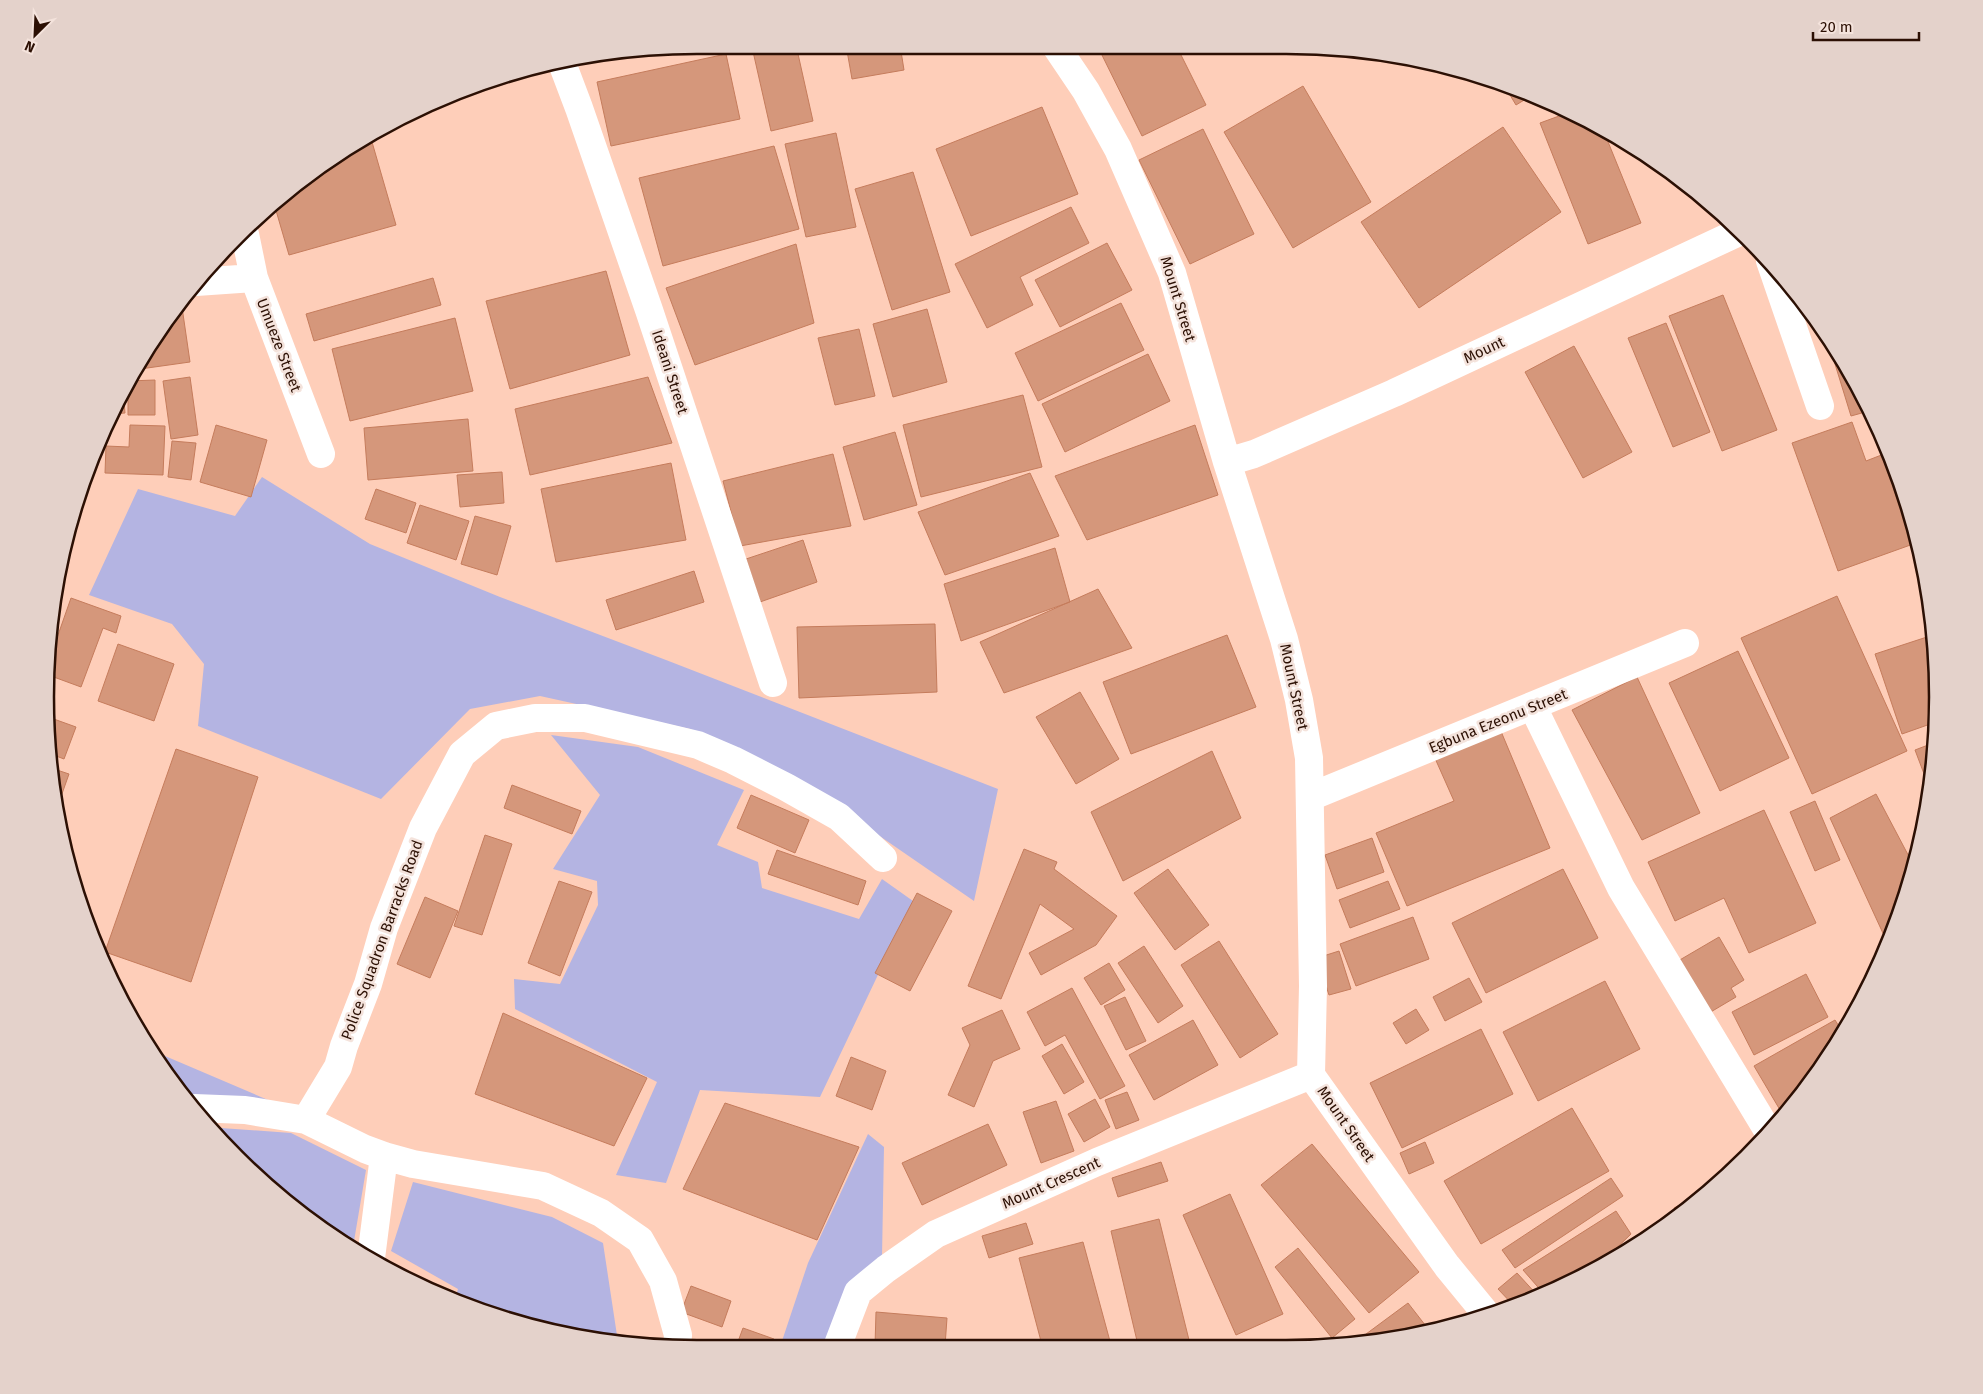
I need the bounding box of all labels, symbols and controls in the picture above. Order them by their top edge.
north arrow [10,10,60,60]
scale bar [1813,10,1919,42]
text: 20 m [1820,18,1853,36]
text: N [22,37,38,56]
street label: Mount Street [1157,254,1200,344]
street label: Umueze Street [253,296,305,395]
street label: Ideani Street [648,328,692,417]
street label: Mount [1461,332,1508,367]
street label: Mount Street [1276,642,1312,732]
street label: Egbuna Ezeonu Street [1426,685,1570,757]
street label: Police Squadron Barracks Road [337,838,427,1042]
street label: Mount Street [1313,1083,1379,1166]
street label: Mount Crescent [999,1153,1103,1213]

